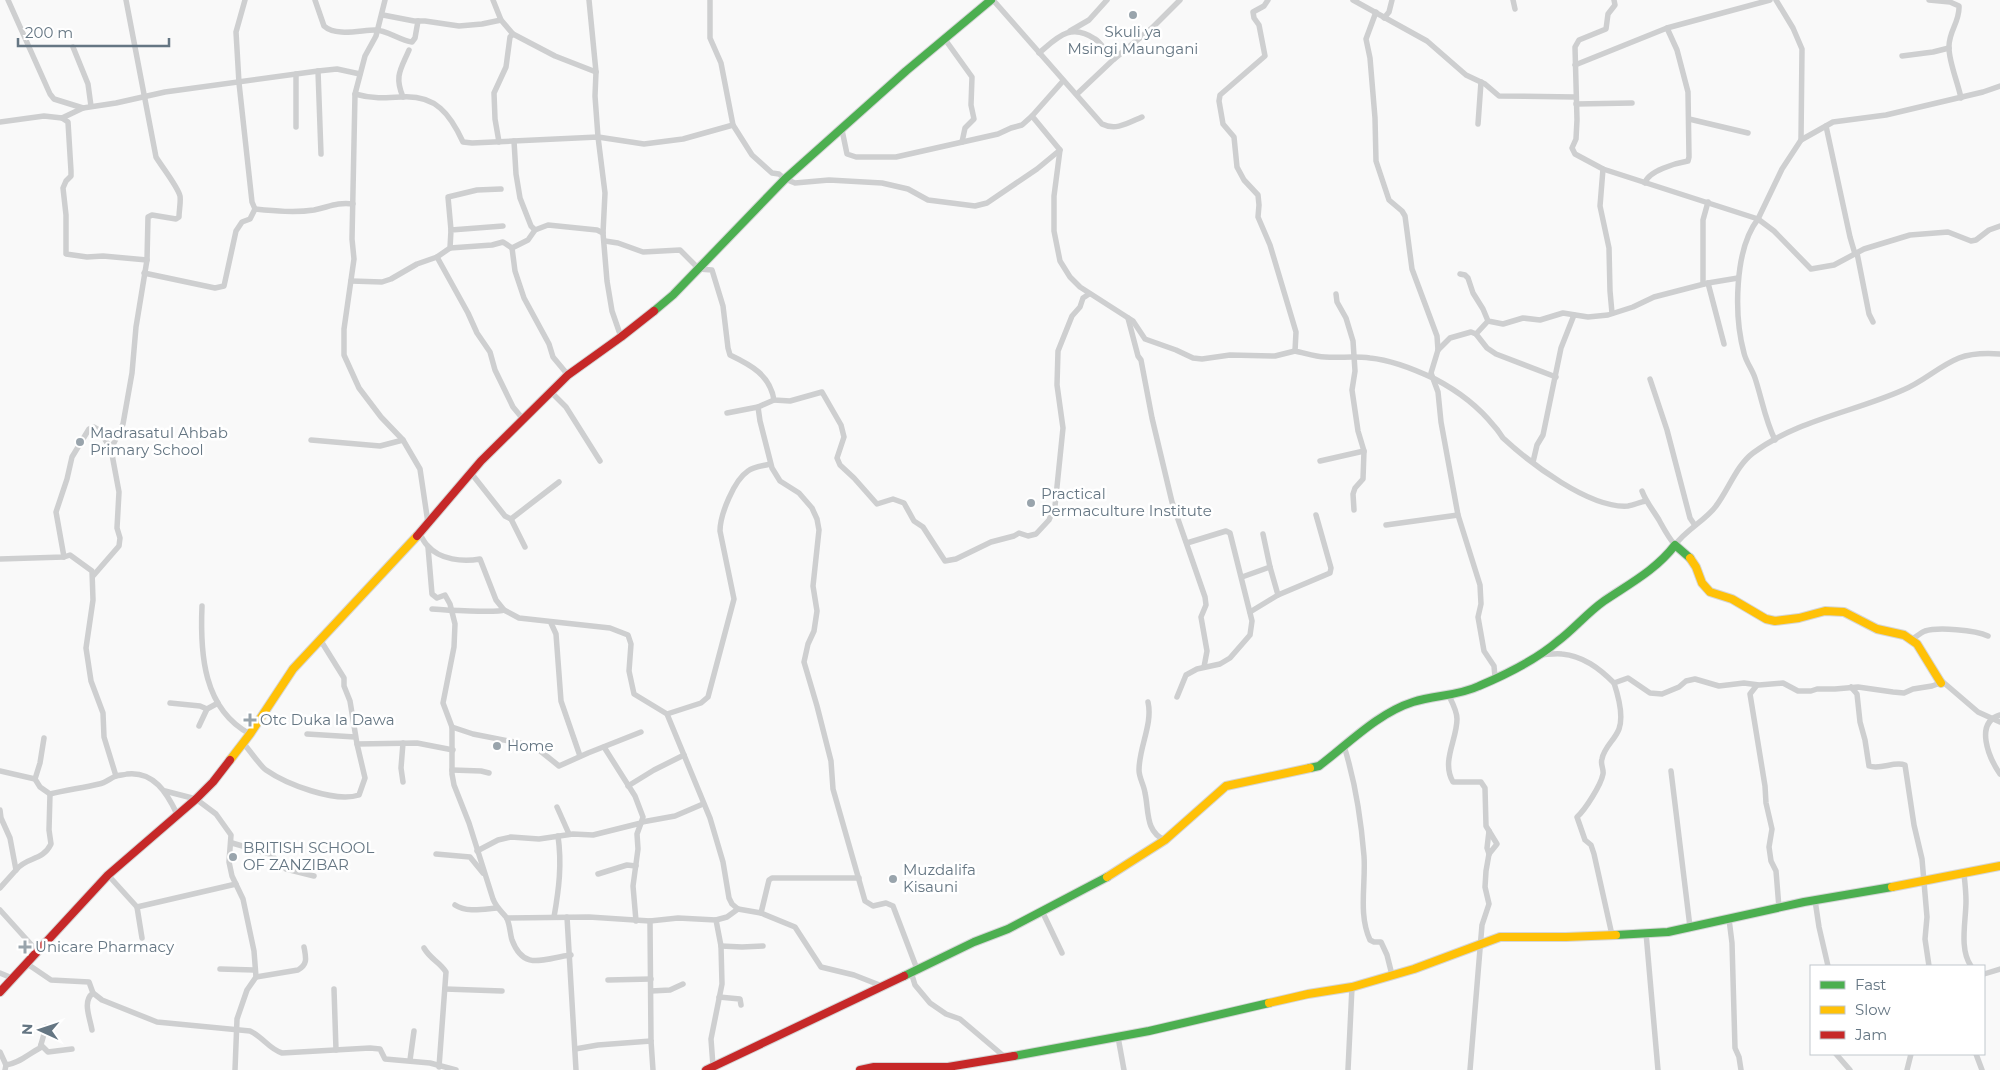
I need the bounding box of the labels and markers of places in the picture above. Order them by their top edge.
marker: Skuli ya Msingi Maungani [1127,9,1139,21]
place label: Skuli ya Msingi Maungani [1068,22,1198,58]
place label: Madrasatul Ahbab Primary School [90,423,228,459]
marker: Madrasatul Ahbab Primary School [74,436,86,448]
place label: Practical Permaculture Institute [1041,484,1212,520]
marker: Practical Permaculture Institute [1025,497,1037,509]
place label: Otc Duka la Dawa [260,710,395,729]
marker: Otc Duka la Dawa [244,714,256,726]
place label: Home [507,736,554,755]
marker: Home [491,740,503,752]
place label: BRITISH SCHOOL OF ZANZIBAR [243,838,374,874]
marker: BRITISH SCHOOL OF ZANZIBAR [227,851,239,863]
place label: Muzdalifa Kisauni [903,860,976,896]
marker: Muzdalifa Kisauni [887,873,899,885]
place label: Unicare Pharmacy [35,937,175,956]
marker: Unicare Pharmacy [19,941,31,953]

